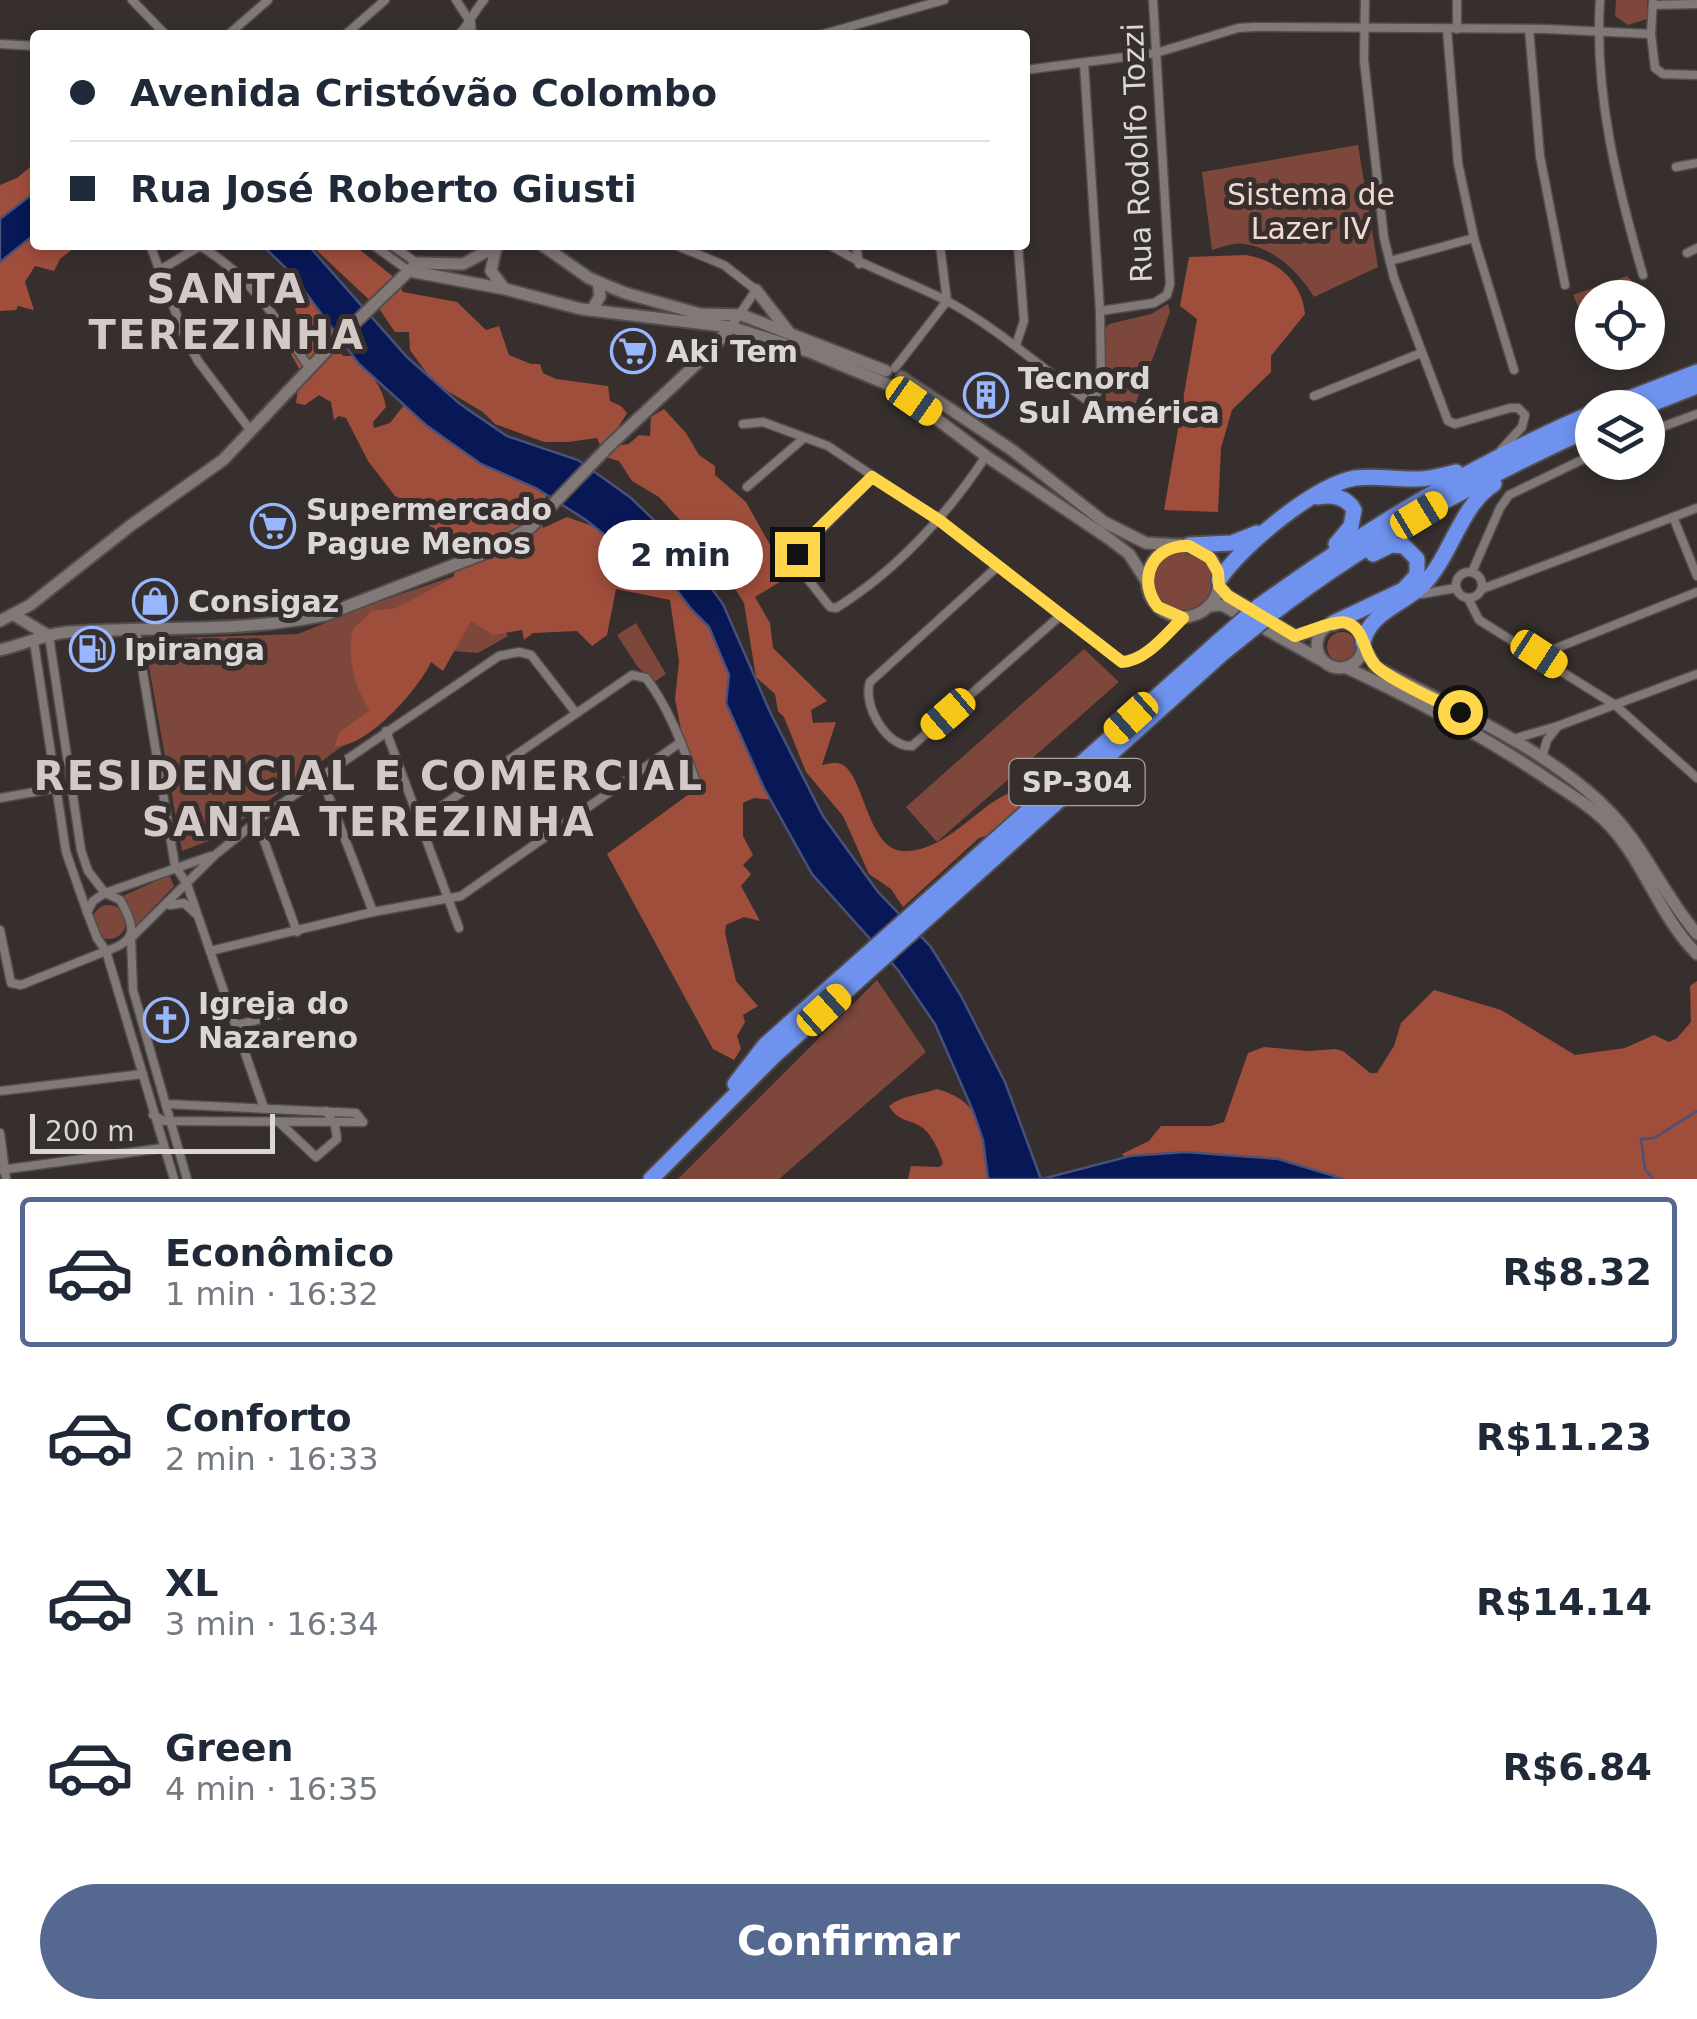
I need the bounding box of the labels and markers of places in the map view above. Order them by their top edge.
supermarket icon: Aki Tem [610,328,656,374]
place label: Aki Tem [666,334,798,369]
place label: Tecnord Sul América [1018,361,1220,430]
building icon: Tecnord Sul América [963,372,1009,418]
place label: Supermercado Pague Menos [306,492,552,561]
supermarket icon: Supermercado Pague Menos [250,503,296,549]
shop icon: Consigaz [132,578,178,624]
place label: Consigaz [188,584,339,619]
fuel station icon: Ipiranga [69,626,115,672]
place label: Ipiranga [124,632,265,667]
place label: Igreja do Nazareno [198,986,358,1055]
church icon: Igreja do Nazareno [143,997,189,1043]

